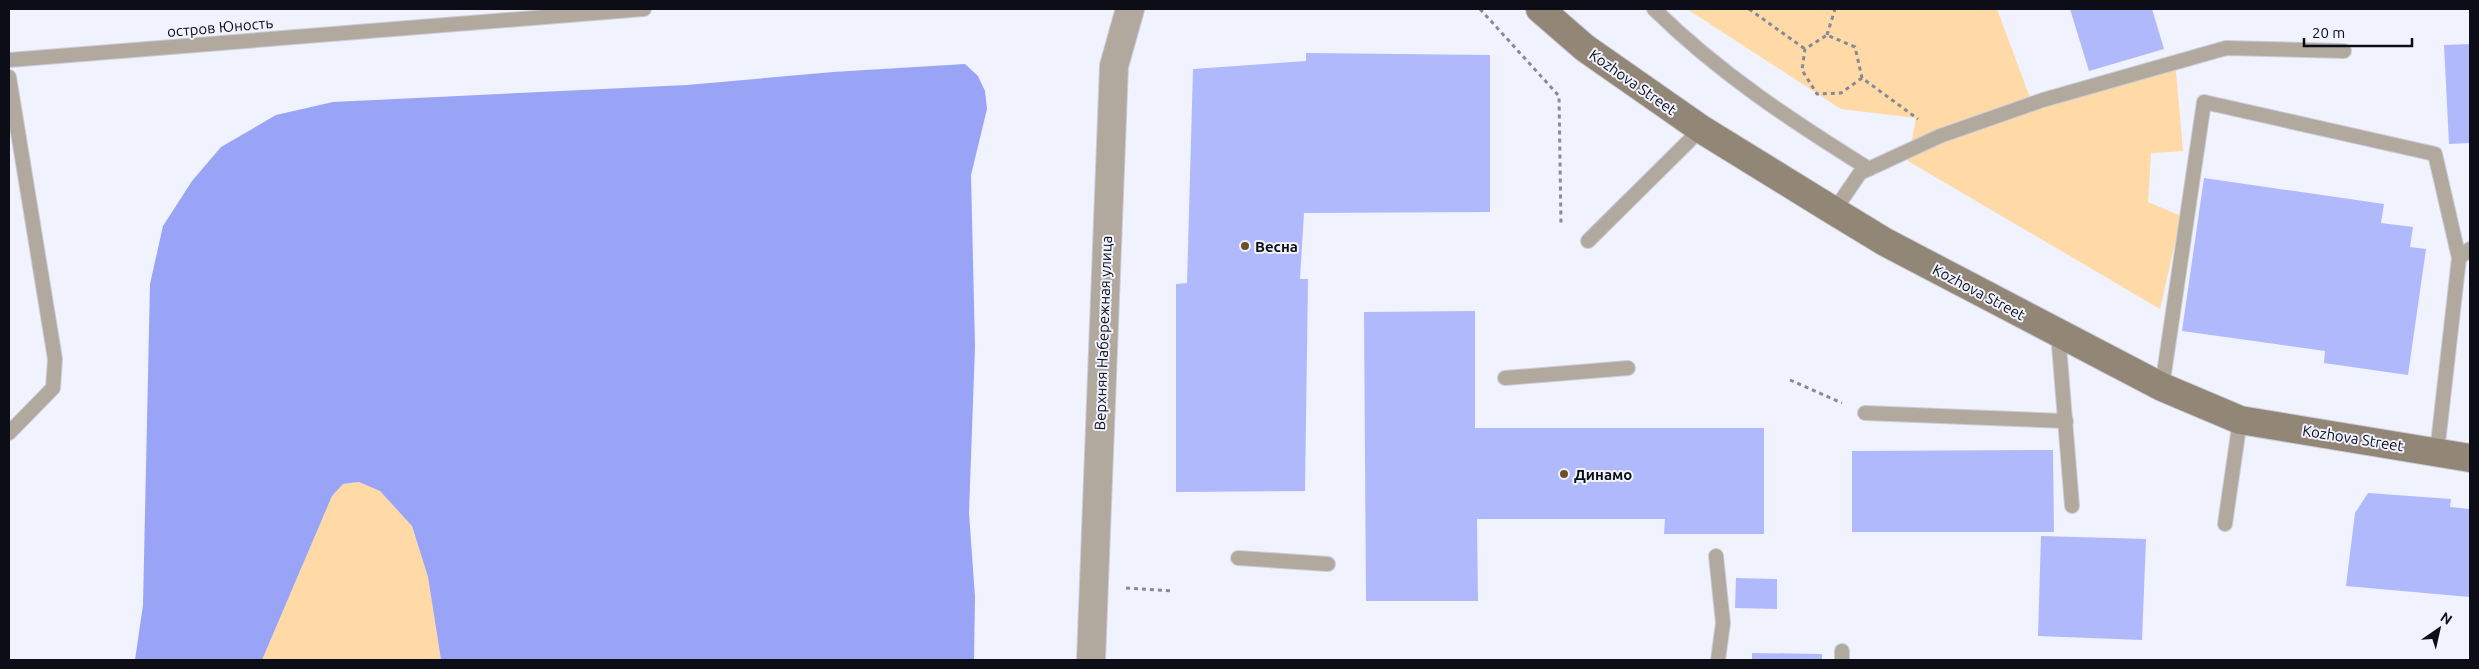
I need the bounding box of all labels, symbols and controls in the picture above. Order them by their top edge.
street label: остров Юность [166,14,274,40]
scale bar [2304,15,2412,47]
text: 20 m [2312,24,2345,41]
street label: Kozhova Street [1586,46,1680,118]
street label: Верхняя Набережная улица [1091,235,1115,431]
place label: Весна [1255,238,1298,255]
marker: Весна [1239,240,1251,252]
street label: Kozhova Street [1930,261,2028,324]
street label: Kozhova Street [2301,422,2405,454]
place label: Динамо [1574,466,1632,483]
marker: Динамо [1558,468,1570,480]
north arrow [2414,604,2464,654]
text: N [2437,609,2455,628]

